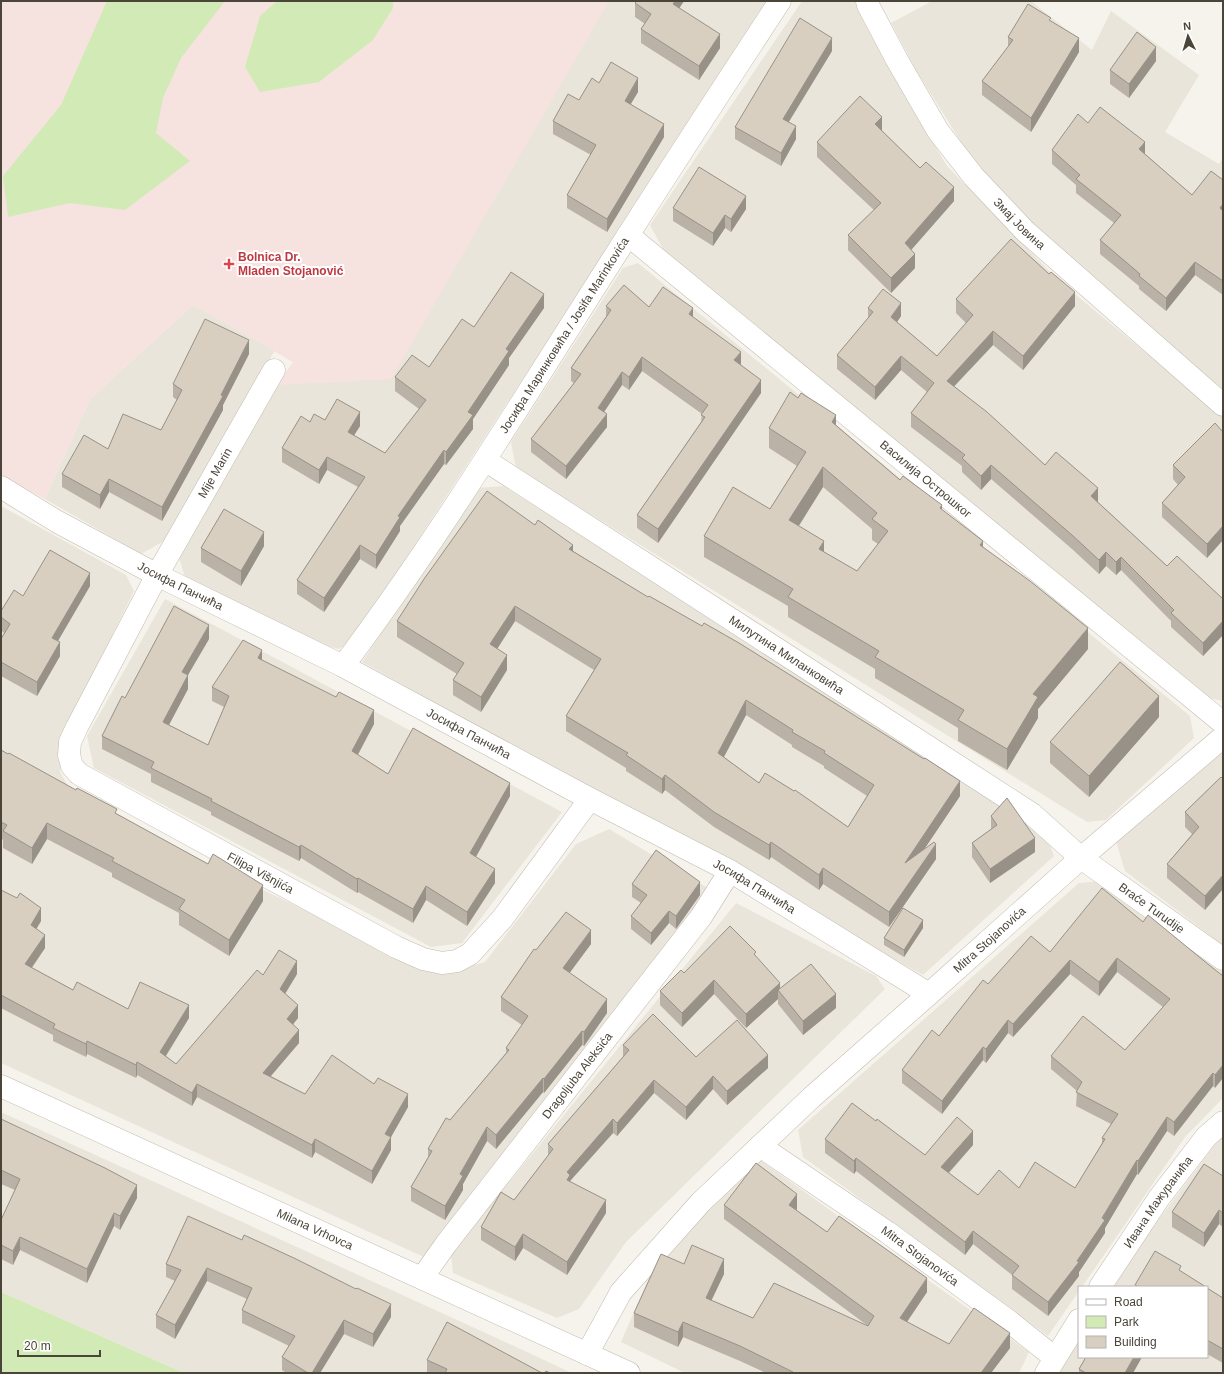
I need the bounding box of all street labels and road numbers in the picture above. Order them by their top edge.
street label: Змај Јовина [991,195,1048,253]
street label: Јосифа Маринковића / Josifa Marinkovića [497,234,632,436]
street label: Василија Острошког [877,438,975,521]
street label: Mije Marin [195,446,235,500]
street label: Јосифа Панчића [135,559,226,613]
street label: Милутина Миланковића [726,613,847,698]
street label: Јосифа Панчића [424,705,513,762]
street label: Filipa Višnjića [225,849,296,897]
street label: Јосифа Панчића [711,857,798,917]
street label: Braće Turudije [1116,880,1187,937]
street label: Mitra Stojanovića [950,904,1029,976]
street label: Dragoljuba Aleksića [539,1030,615,1122]
street label: Ивана Мажуранића [1121,1153,1196,1251]
street label: Milana Vrhovca [274,1206,355,1253]
street label: Mitra Stojanovića [879,1223,961,1289]

